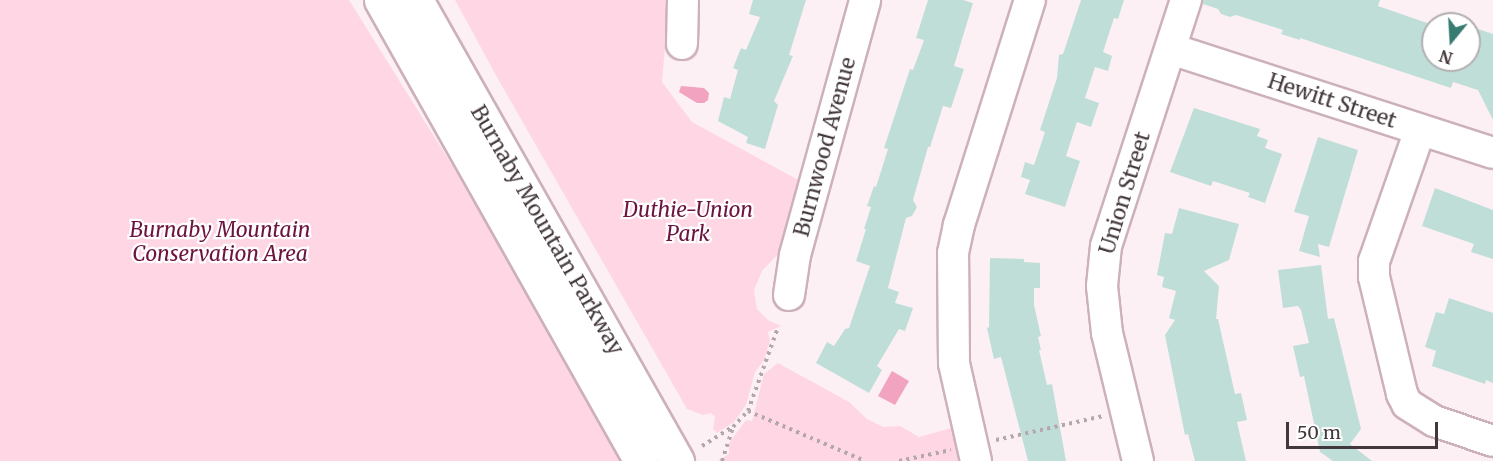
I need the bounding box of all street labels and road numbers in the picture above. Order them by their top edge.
street label: Burnwood Avenue [789,55,861,239]
street label: Hewitt Street [1265,68,1399,134]
street label: Burnaby Mountain Parkway [465,101,629,359]
street label: Union Street [1094,129,1156,257]

